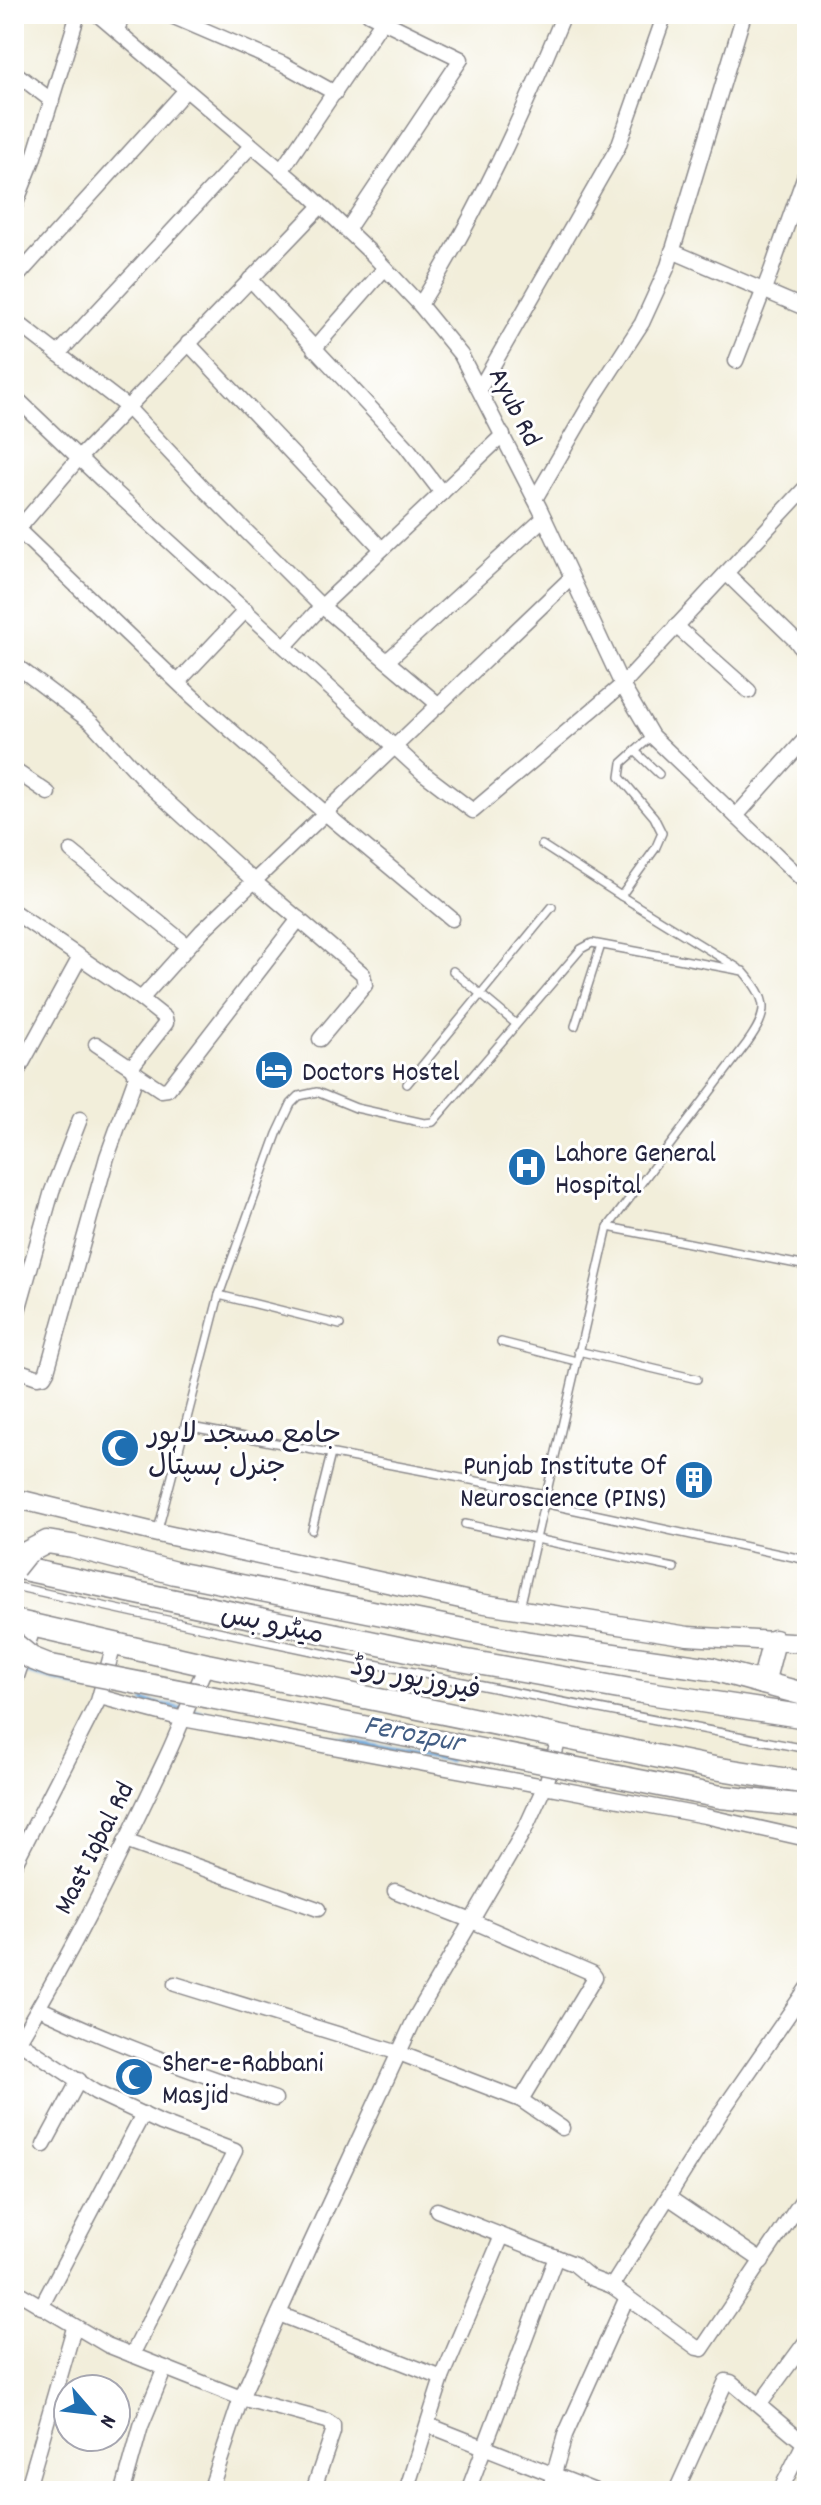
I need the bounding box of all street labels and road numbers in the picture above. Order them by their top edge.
street label: Ayub Rd [476,362,549,455]
street label: میٹرو بس [217,1596,327,1657]
street label: فیروزپور روڈ [346,1649,484,1713]
street label: Mast Iqbal Rd [46,1776,147,1923]

